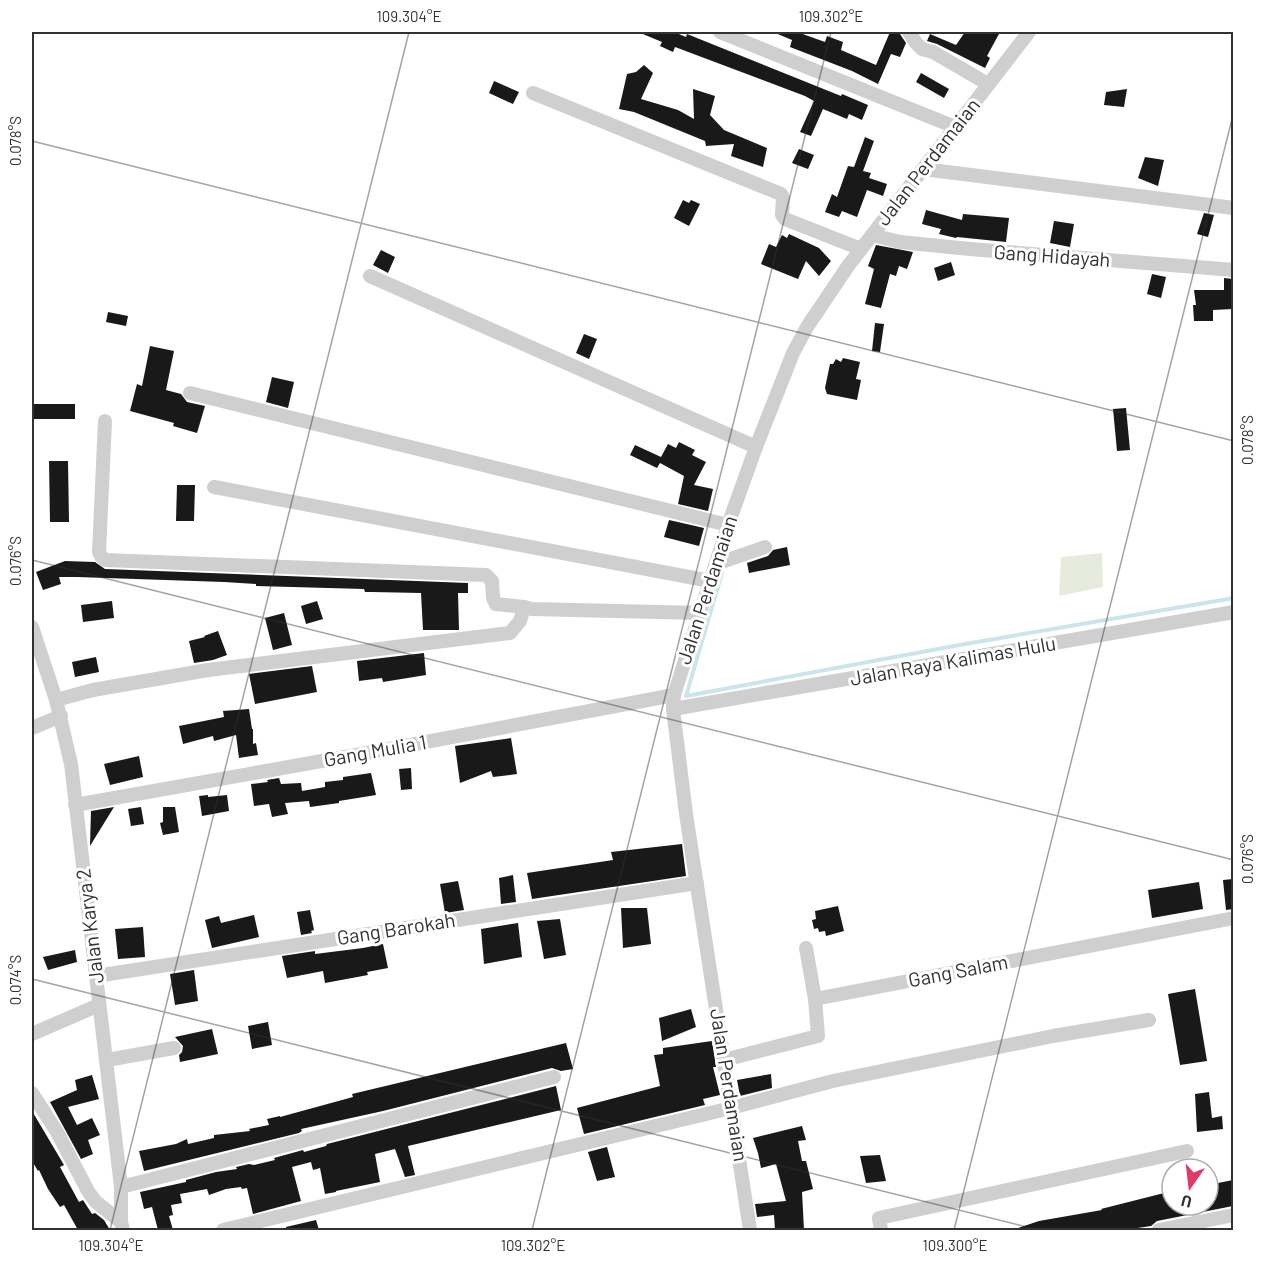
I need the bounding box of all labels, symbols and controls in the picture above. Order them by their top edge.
text: 109.304°E [377,7,441,25]
text: 109.302°E [799,7,863,25]
street label: Jalan Perdamaian [870,93,984,230]
text: 0.078°S [6,116,24,166]
street label: Gang Hidayah [993,239,1111,271]
text: 0.078°S [1238,415,1256,465]
street label: Jalan Perdamaian [671,512,741,667]
text: 0.076°S [6,536,24,586]
street label: Jalan Raya Kalimas Hulu [848,630,1058,690]
street label: Gang Mulia 1 [322,729,428,771]
text: 0.076°S [1238,834,1256,884]
street label: Jalan Karya 2 [70,867,108,985]
street label: Gang Barokah [335,907,457,949]
street label: Gang Salam [906,949,1010,991]
text: 0.074°S [6,955,24,1005]
street label: Jalan Perdamaian [706,1007,754,1163]
north arrow [1160,1157,1220,1217]
text: U [1179,1192,1193,1212]
text: 109.304°E [79,1236,143,1254]
text: 109.302°E [501,1236,565,1254]
text: 109.300°E [922,1236,988,1254]

